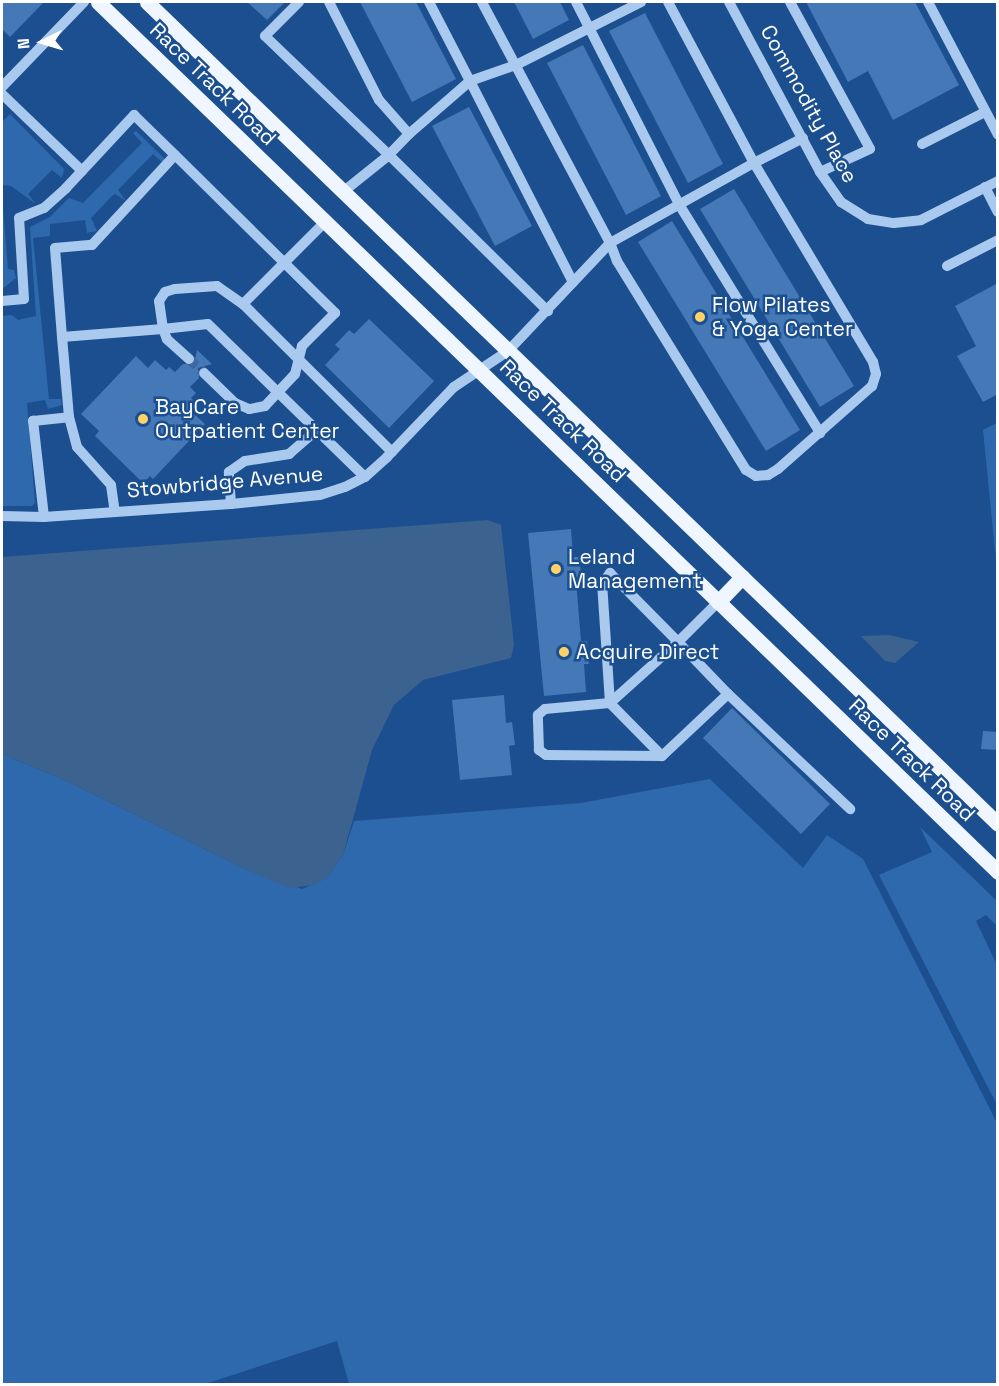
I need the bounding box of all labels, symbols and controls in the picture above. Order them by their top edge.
north arrow [12,12,72,72]
street label: Race Track Road [144,17,282,151]
street label: Commodity Place [755,21,863,187]
text: N [13,37,34,50]
place label: Flow Pilates & Yoga Center [712,292,853,342]
marker: Flow Pilates & Yoga Center [693,310,707,324]
street label: Race Track Road [494,354,632,488]
place label: BayCare Outpatient Center [155,394,339,444]
marker: BayCare Outpatient Center [136,412,150,426]
street label: Stowbridge Avenue [126,461,324,503]
place label: Leland Management [568,544,702,594]
marker: Leland Management [549,562,563,576]
place label: Acquire Direct [576,639,720,665]
marker: Acquire Direct [557,645,571,659]
street label: Race Track Road [843,693,981,827]

